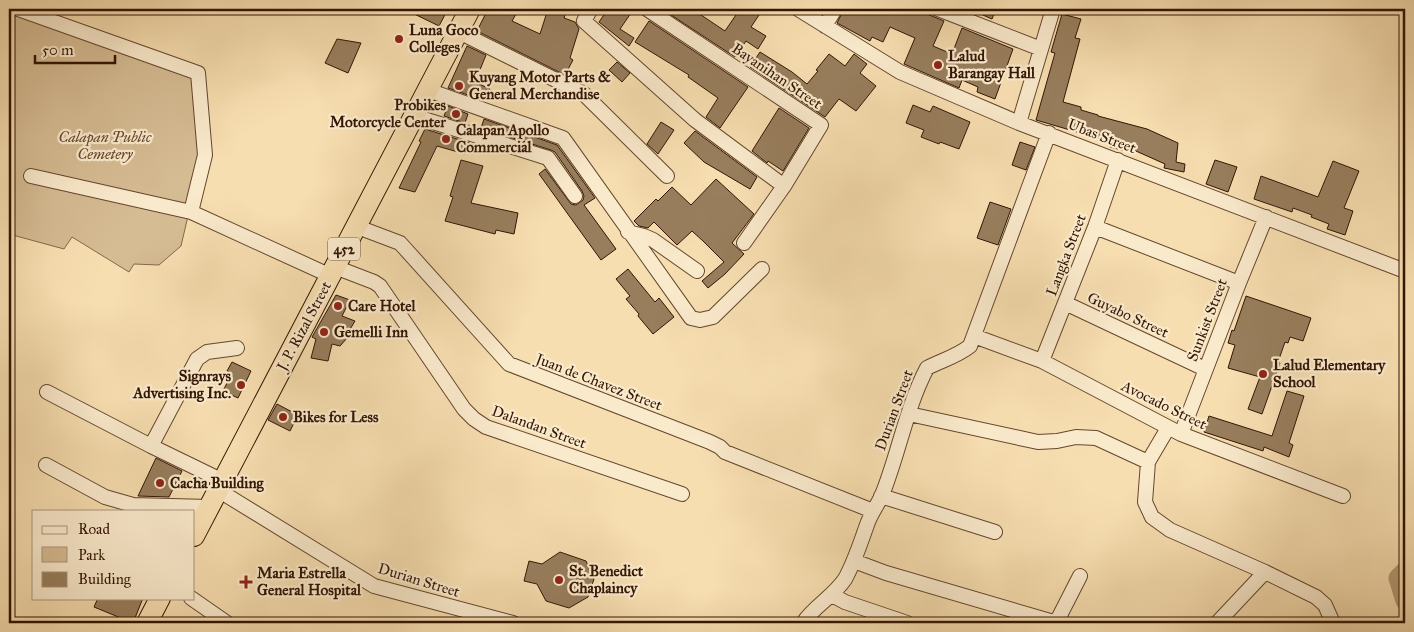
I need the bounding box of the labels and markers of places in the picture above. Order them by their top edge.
place label: Luna Goco Colleges [409,21,479,57]
marker: Luna Goco Colleges [393,33,405,45]
place label: Lalud Barangay Hall [948,47,1036,83]
marker: Lalud Barangay Hall [932,59,944,71]
place label: Kuyang Motor Parts & General Merchandise [469,68,611,103]
marker: Kuyang Motor Parts & General Merchandise [453,80,465,92]
place label: Probikes Motorcycle Center [330,96,447,132]
marker: Probikes Motorcycle Center [450,108,462,120]
place label: Calapan Apollo Commercial [456,121,549,156]
marker: Calapan Apollo Commercial [440,133,452,145]
place label: Care Hotel [348,297,417,315]
marker: Care Hotel [332,300,344,312]
place label: Gemelli Inn [334,323,409,341]
marker: Gemelli Inn [318,326,330,338]
place label: Lalud Elementary School [1273,356,1386,391]
place label: Signrays Advertising Inc. [132,367,232,403]
marker: Lalud Elementary School [1257,368,1269,380]
marker: Signrays Advertising Inc. [235,379,247,391]
place label: Bikes for Less [293,408,379,426]
marker: Bikes for Less [277,411,289,423]
place label: Cacha Building [170,474,265,493]
marker: Cacha Building [154,477,166,489]
place label: St. Benedict Chaplaincy [569,562,644,598]
place label: Maria Estrella General Hospital [257,564,362,600]
marker: St. Benedict Chaplaincy [553,574,565,586]
marker: Maria Estrella General Hospital [239,575,253,589]

